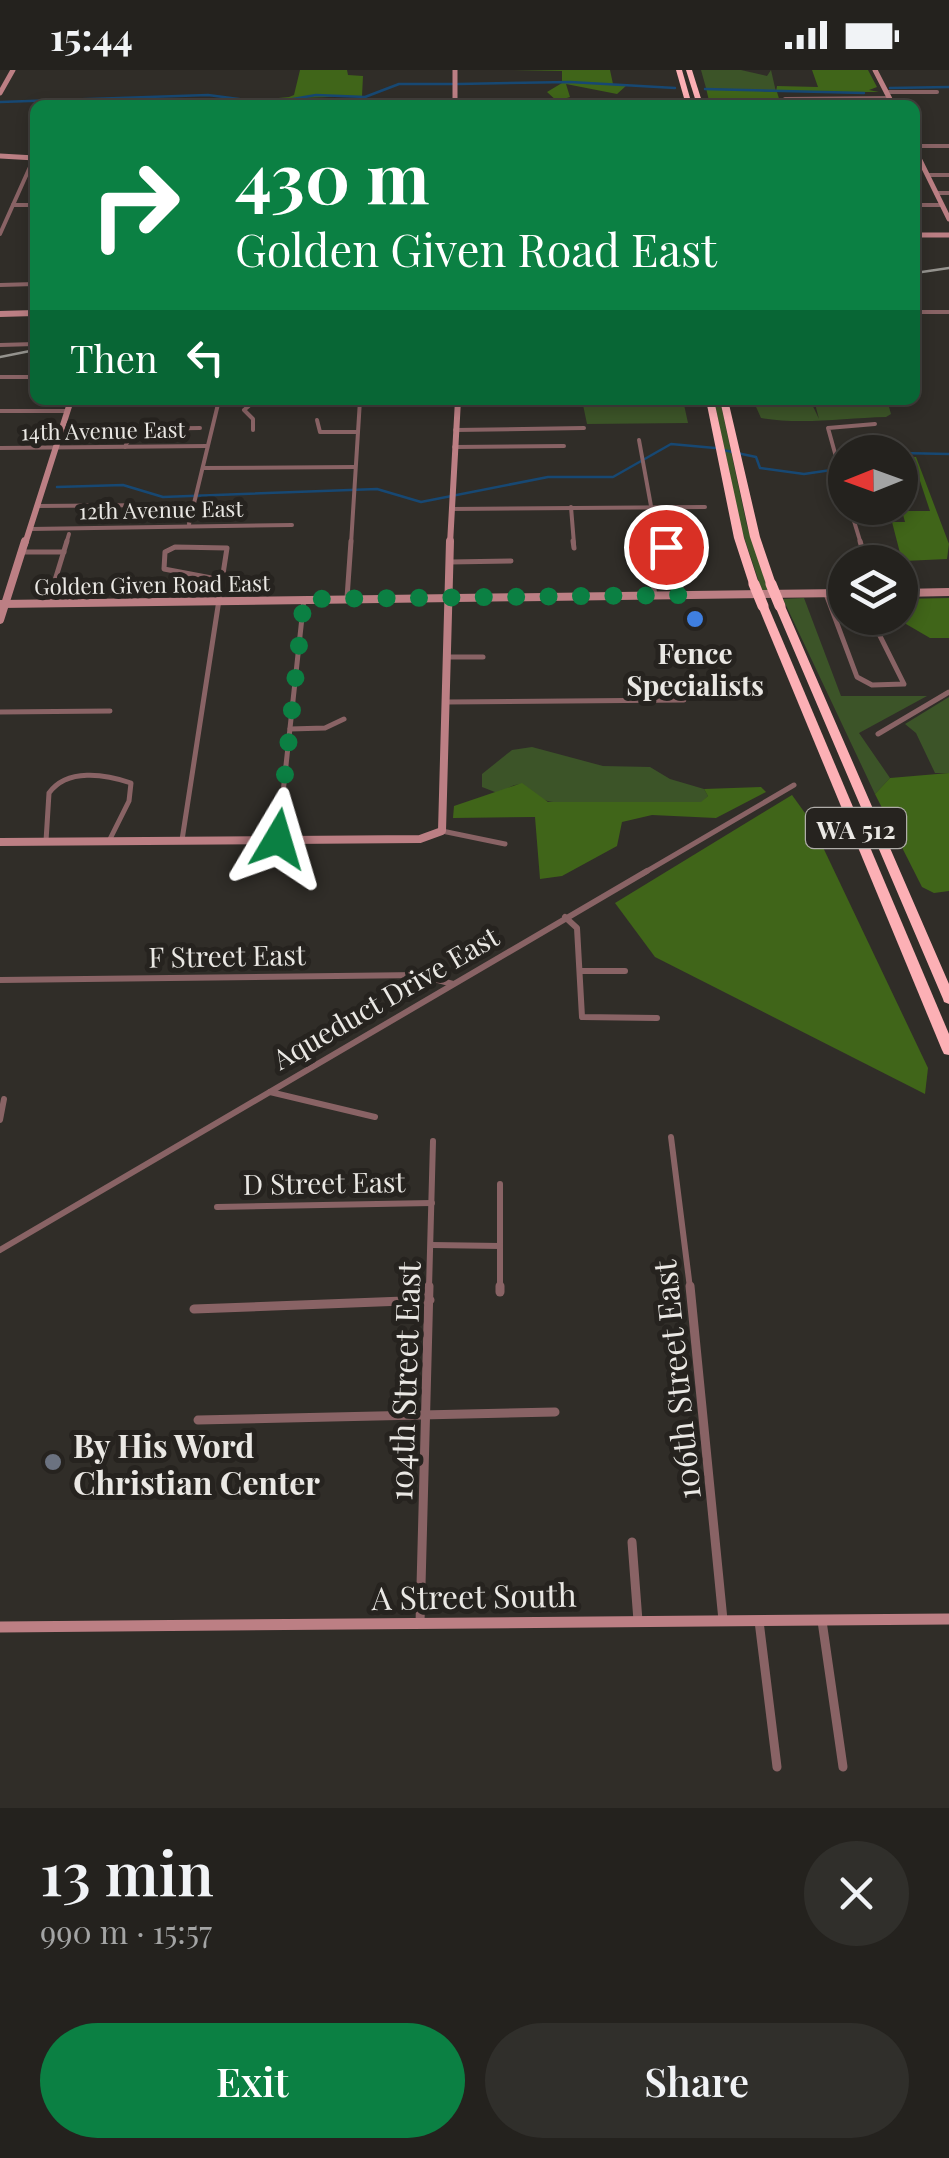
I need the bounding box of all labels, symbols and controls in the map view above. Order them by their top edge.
text: 15:44 [50,10,133,61]
text: 430 m [235,128,430,222]
icon: right [70,140,200,270]
text: Golden Given Road East [235,218,717,278]
icon: left [178,330,233,385]
text: Then [70,332,158,383]
street label: 14th Avenue East [20,414,187,446]
north arrow [828,435,918,525]
map controls [828,435,918,635]
street label: 12th Avenue East [79,493,245,525]
pin [624,505,709,590]
icon: arrive [639,520,694,575]
button: layers [828,545,918,635]
street label: Golden Given Road East [34,567,271,601]
marker: Fence Specialists [684,608,706,630]
place label: Fence Specialists [626,634,764,703]
position arrow [226,787,330,891]
road number: WA 512 [806,808,906,848]
street label: Aqueduct Drive East [264,917,506,1077]
street label: F Street East [148,935,307,975]
street label: D Street East [243,1162,407,1202]
street label: 106th Street East [641,1258,709,1502]
street label: 104th Street East [377,1260,429,1501]
place label: By His Word Christian Center [73,1423,320,1503]
marker: By His Word Christian Center [42,1451,64,1473]
street label: A Street South [370,1572,577,1618]
text: 13 min [40,1831,214,1911]
button: close [804,1841,909,1946]
text: 990 m · 15:57 [40,1909,212,1952]
button: Exit [40,2023,465,2138]
button: Share [485,2023,909,2138]

